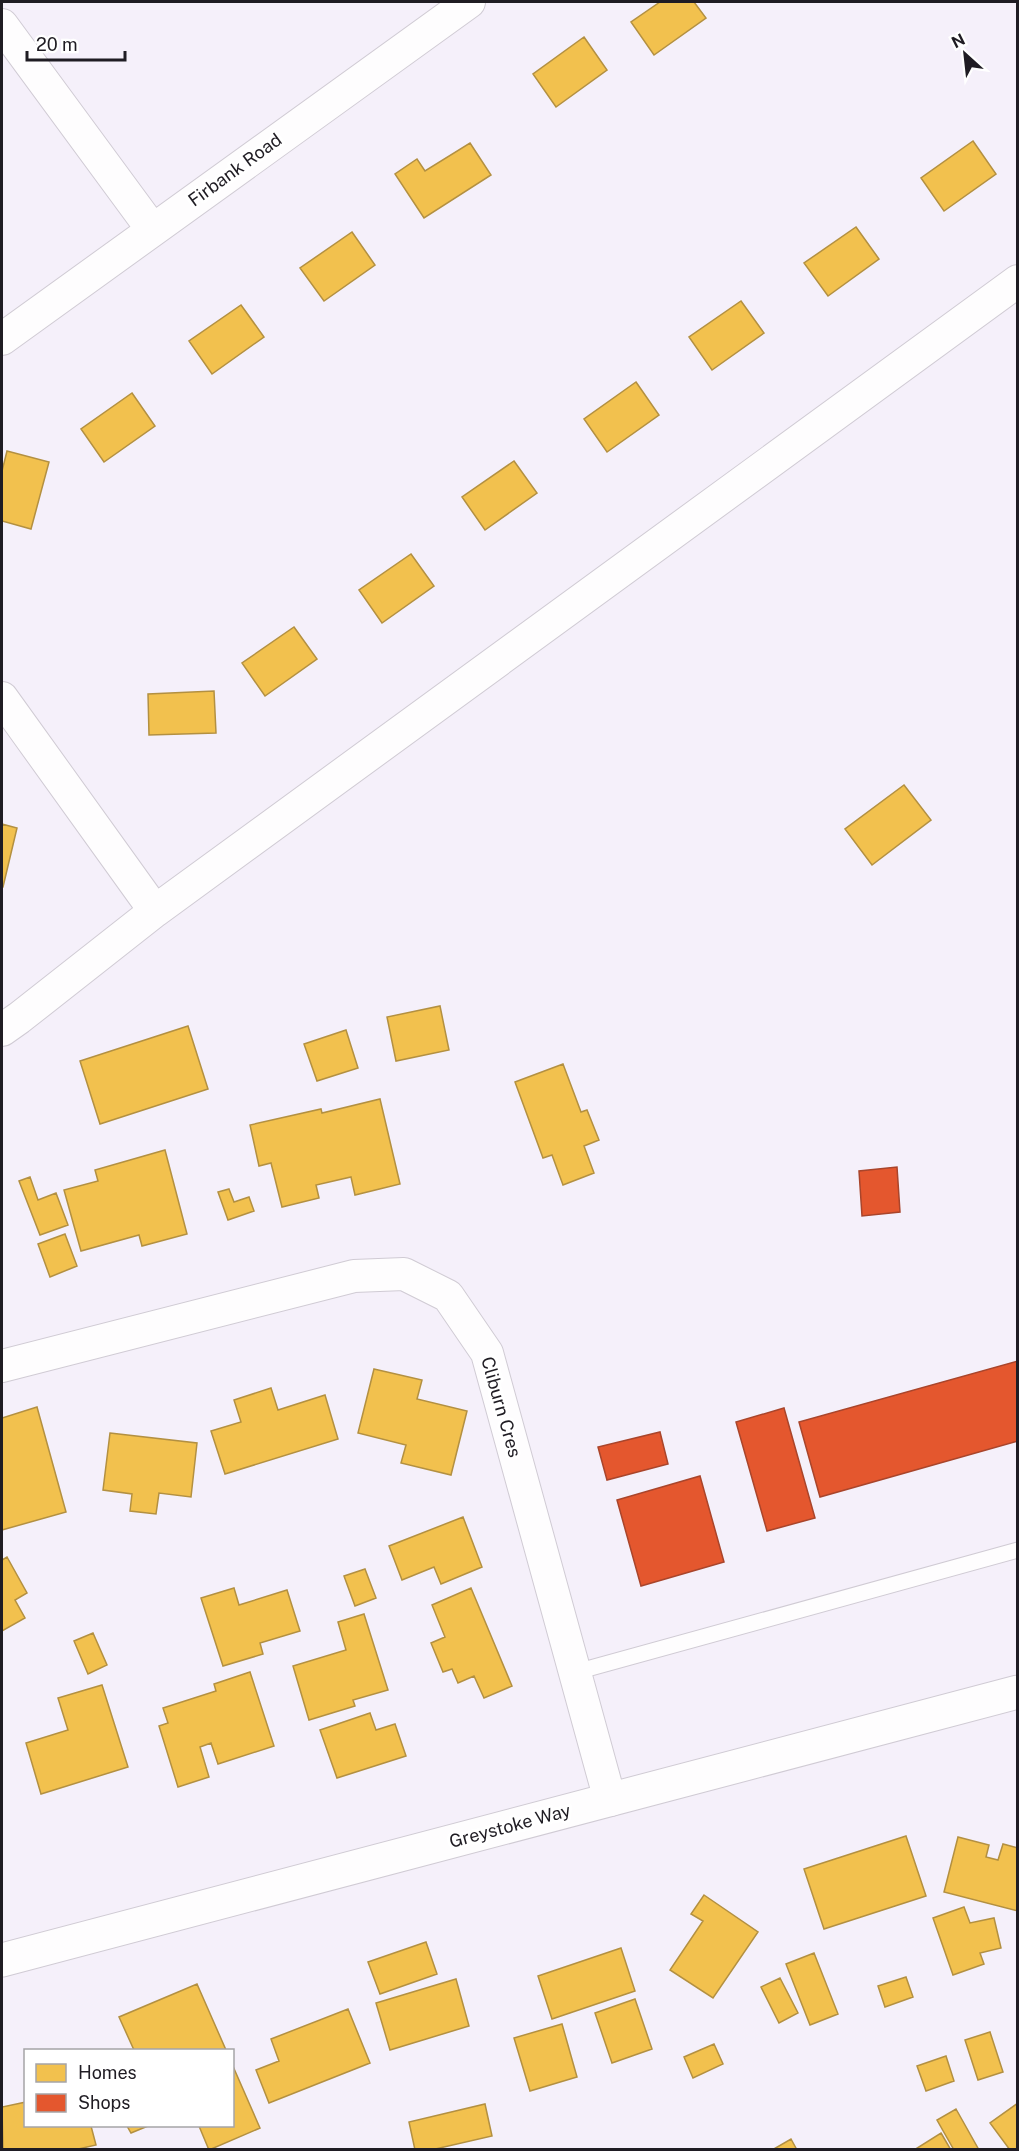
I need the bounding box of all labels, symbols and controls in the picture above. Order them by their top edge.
scale bar [27,24,124,62]
north arrow [935,24,995,84]
text: N [949,30,968,52]
text: 20 m [36,34,78,55]
street label: Firbank Road [184,129,286,211]
street label: Cliburn Cres [477,1354,526,1460]
street label: Greystoke Way [447,1799,573,1852]
legend [24,2049,234,2127]
text: Homes [78,2062,137,2083]
text: Shops [78,2092,130,2113]

